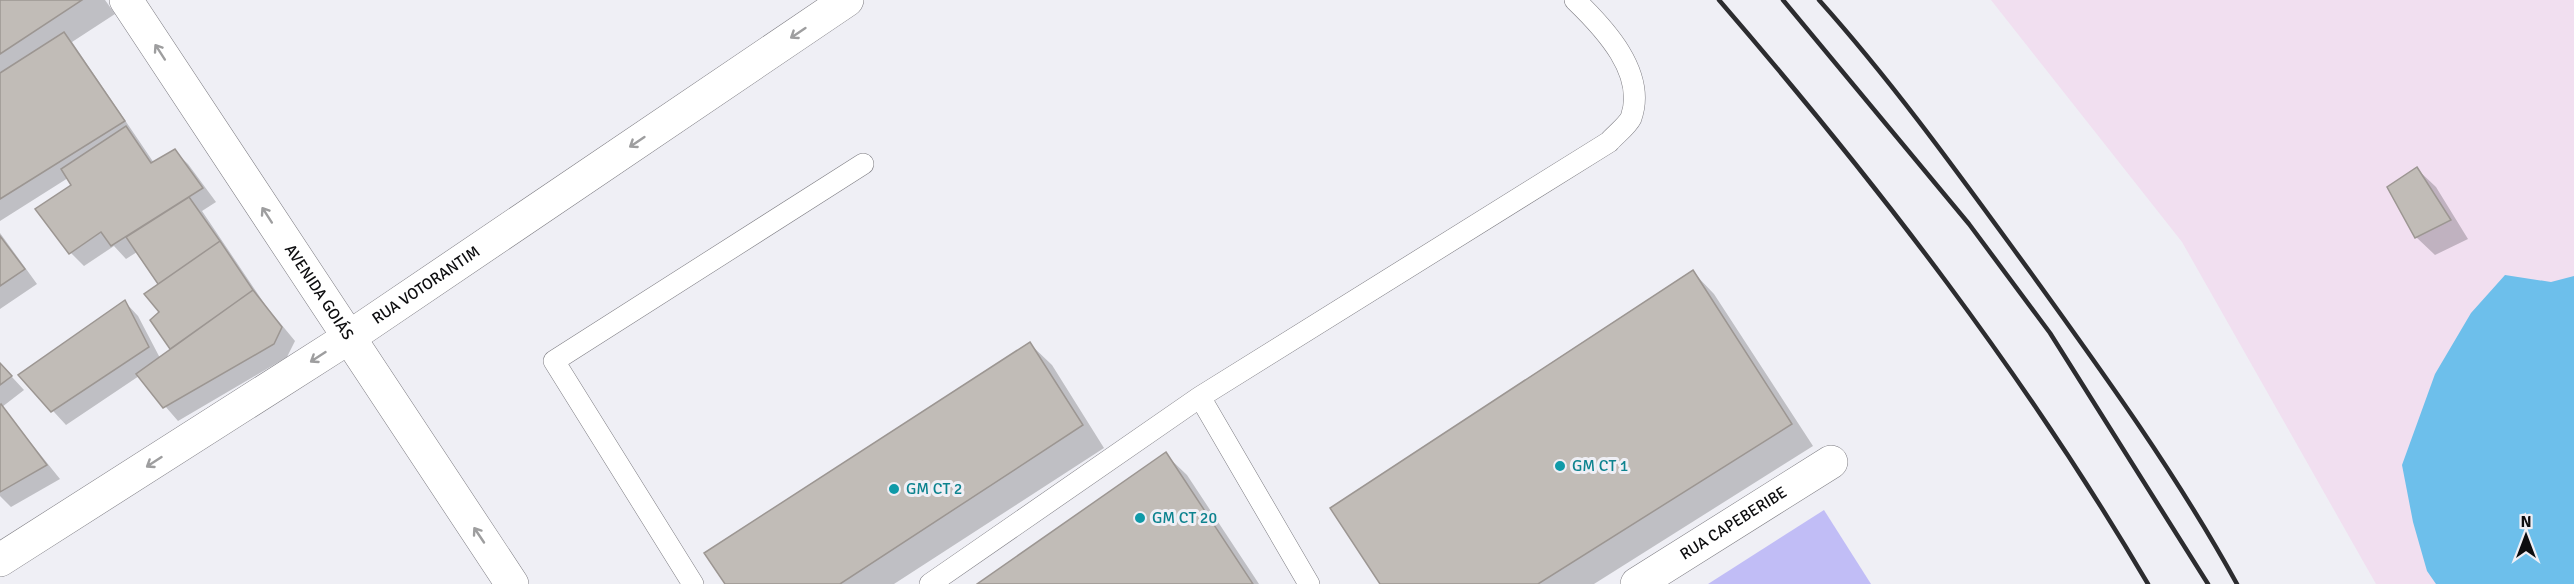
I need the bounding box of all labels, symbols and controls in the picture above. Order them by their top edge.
one-way arrow [790,27,807,39]
one-way arrow [154,45,166,61]
one-way arrow [629,136,645,148]
one-way arrow [261,207,273,224]
street label: AVENIDA GOIÁS [280,240,358,344]
street label: RUA VOTORANTIM [368,242,484,329]
one-way arrow [310,351,327,363]
one-way arrow [146,456,163,468]
place label: GM CT 1 [1572,456,1628,476]
marker: GM CT 1 [1553,459,1567,473]
place label: GM CT 2 [906,479,962,499]
marker: GM CT 2 [887,482,901,496]
street label: RUA CAPEBERIBE [1676,482,1791,564]
north arrow [2496,506,2556,566]
place label: GM CT 20 [1152,508,1217,528]
marker: GM CT 20 [1133,511,1147,525]
text: N [2520,512,2532,532]
one-way arrow [473,527,486,544]

